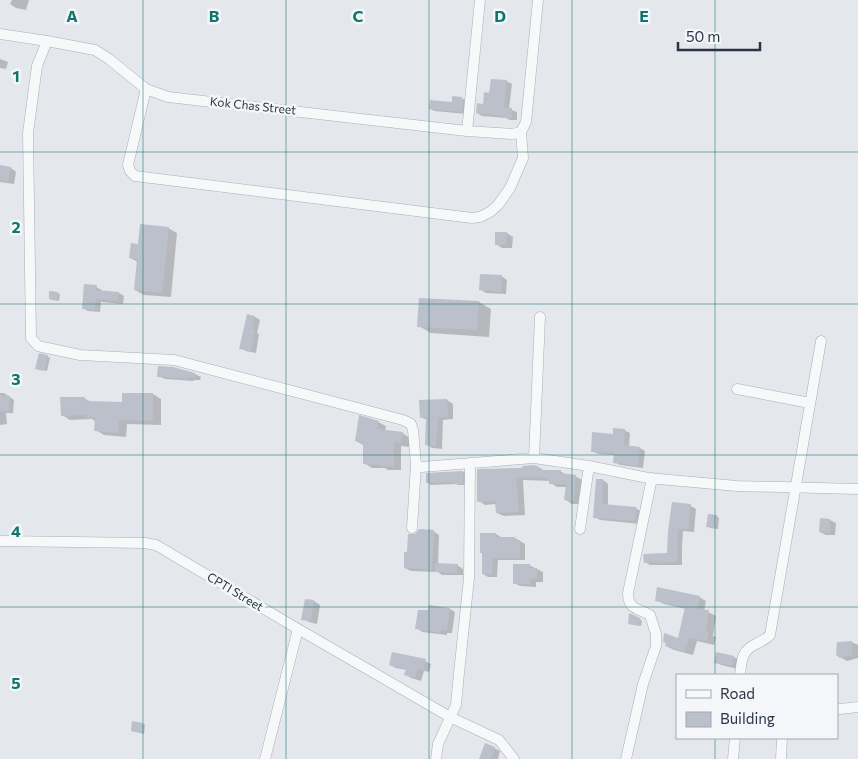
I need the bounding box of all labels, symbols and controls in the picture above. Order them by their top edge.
text: A [66,6,78,25]
text: B [209,6,220,25]
text: C [353,6,364,25]
text: D [494,6,506,25]
text: E [639,6,649,25]
scale bar [678,20,760,52]
text: 50 m [686,27,720,45]
text: 1 [12,66,20,85]
street label: Kok Chas Street [209,94,297,117]
text: 2 [11,217,21,236]
text: 3 [11,369,21,388]
text: 4 [11,521,21,540]
street label: CPTI Street [205,569,266,613]
text: 5 [11,673,21,692]
legend [676,674,838,739]
text: Road [720,684,755,702]
text: Building [720,709,775,727]

